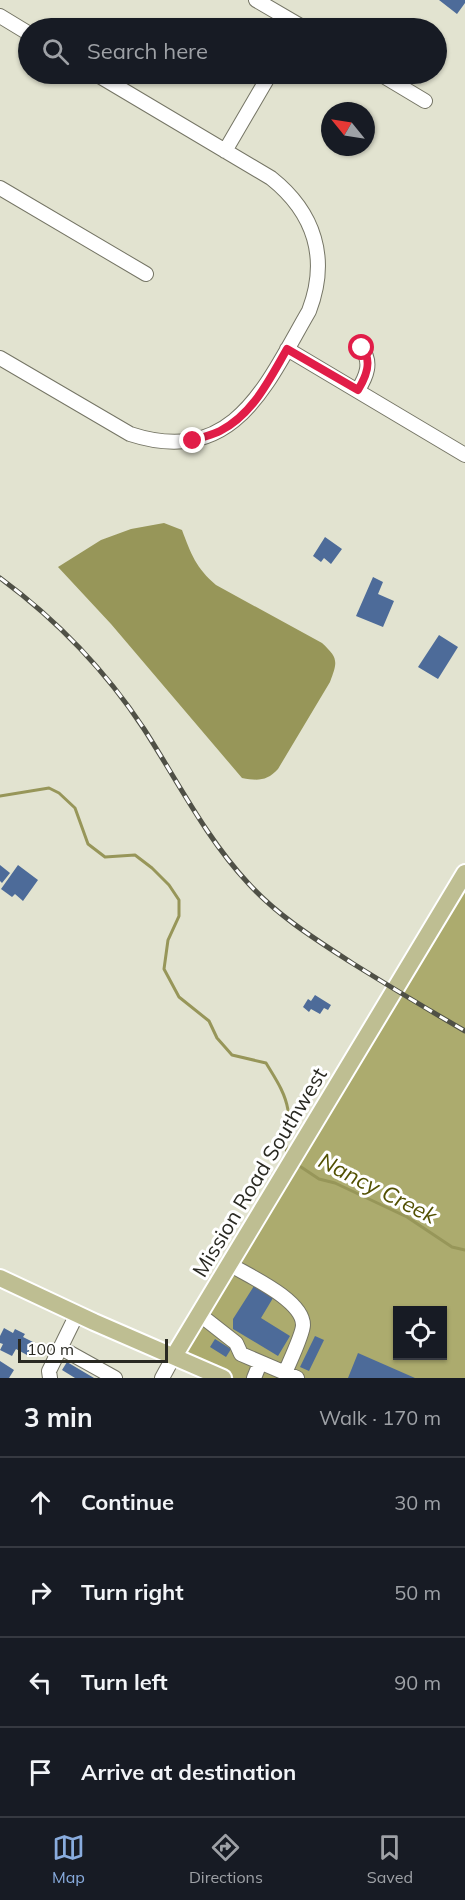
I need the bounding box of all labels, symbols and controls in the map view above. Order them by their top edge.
search box [18,18,447,84]
icon: search [39,35,72,68]
text: Search here [87,37,208,65]
north arrow [321,102,375,156]
route start [348,334,374,360]
route end [179,427,205,453]
street label: Mission Road Southwest [186,1063,332,1281]
water label: Nancy Creek [314,1146,442,1230]
map controls [393,1306,447,1360]
button: locate [393,1306,447,1360]
scale bar [18,1336,168,1364]
text: 100 m [27,1339,74,1359]
text: 3 min [24,1401,93,1434]
text: Walk · 170 m [319,1405,441,1430]
icon: ahead [24,1486,57,1519]
text: Continue [81,1488,174,1516]
text: 30 m [394,1490,441,1515]
icon: right [24,1576,57,1609]
text: Turn right [81,1578,184,1606]
text: 50 m [394,1580,441,1605]
icon: left [24,1666,57,1699]
text: Turn left [81,1668,168,1696]
text: 90 m [394,1670,441,1695]
icon: arrive [24,1756,57,1789]
text: Arrive at destination [81,1758,296,1786]
tab: Map [52,1831,85,1887]
tab: Directions [189,1831,263,1887]
tab: Saved [367,1831,413,1887]

